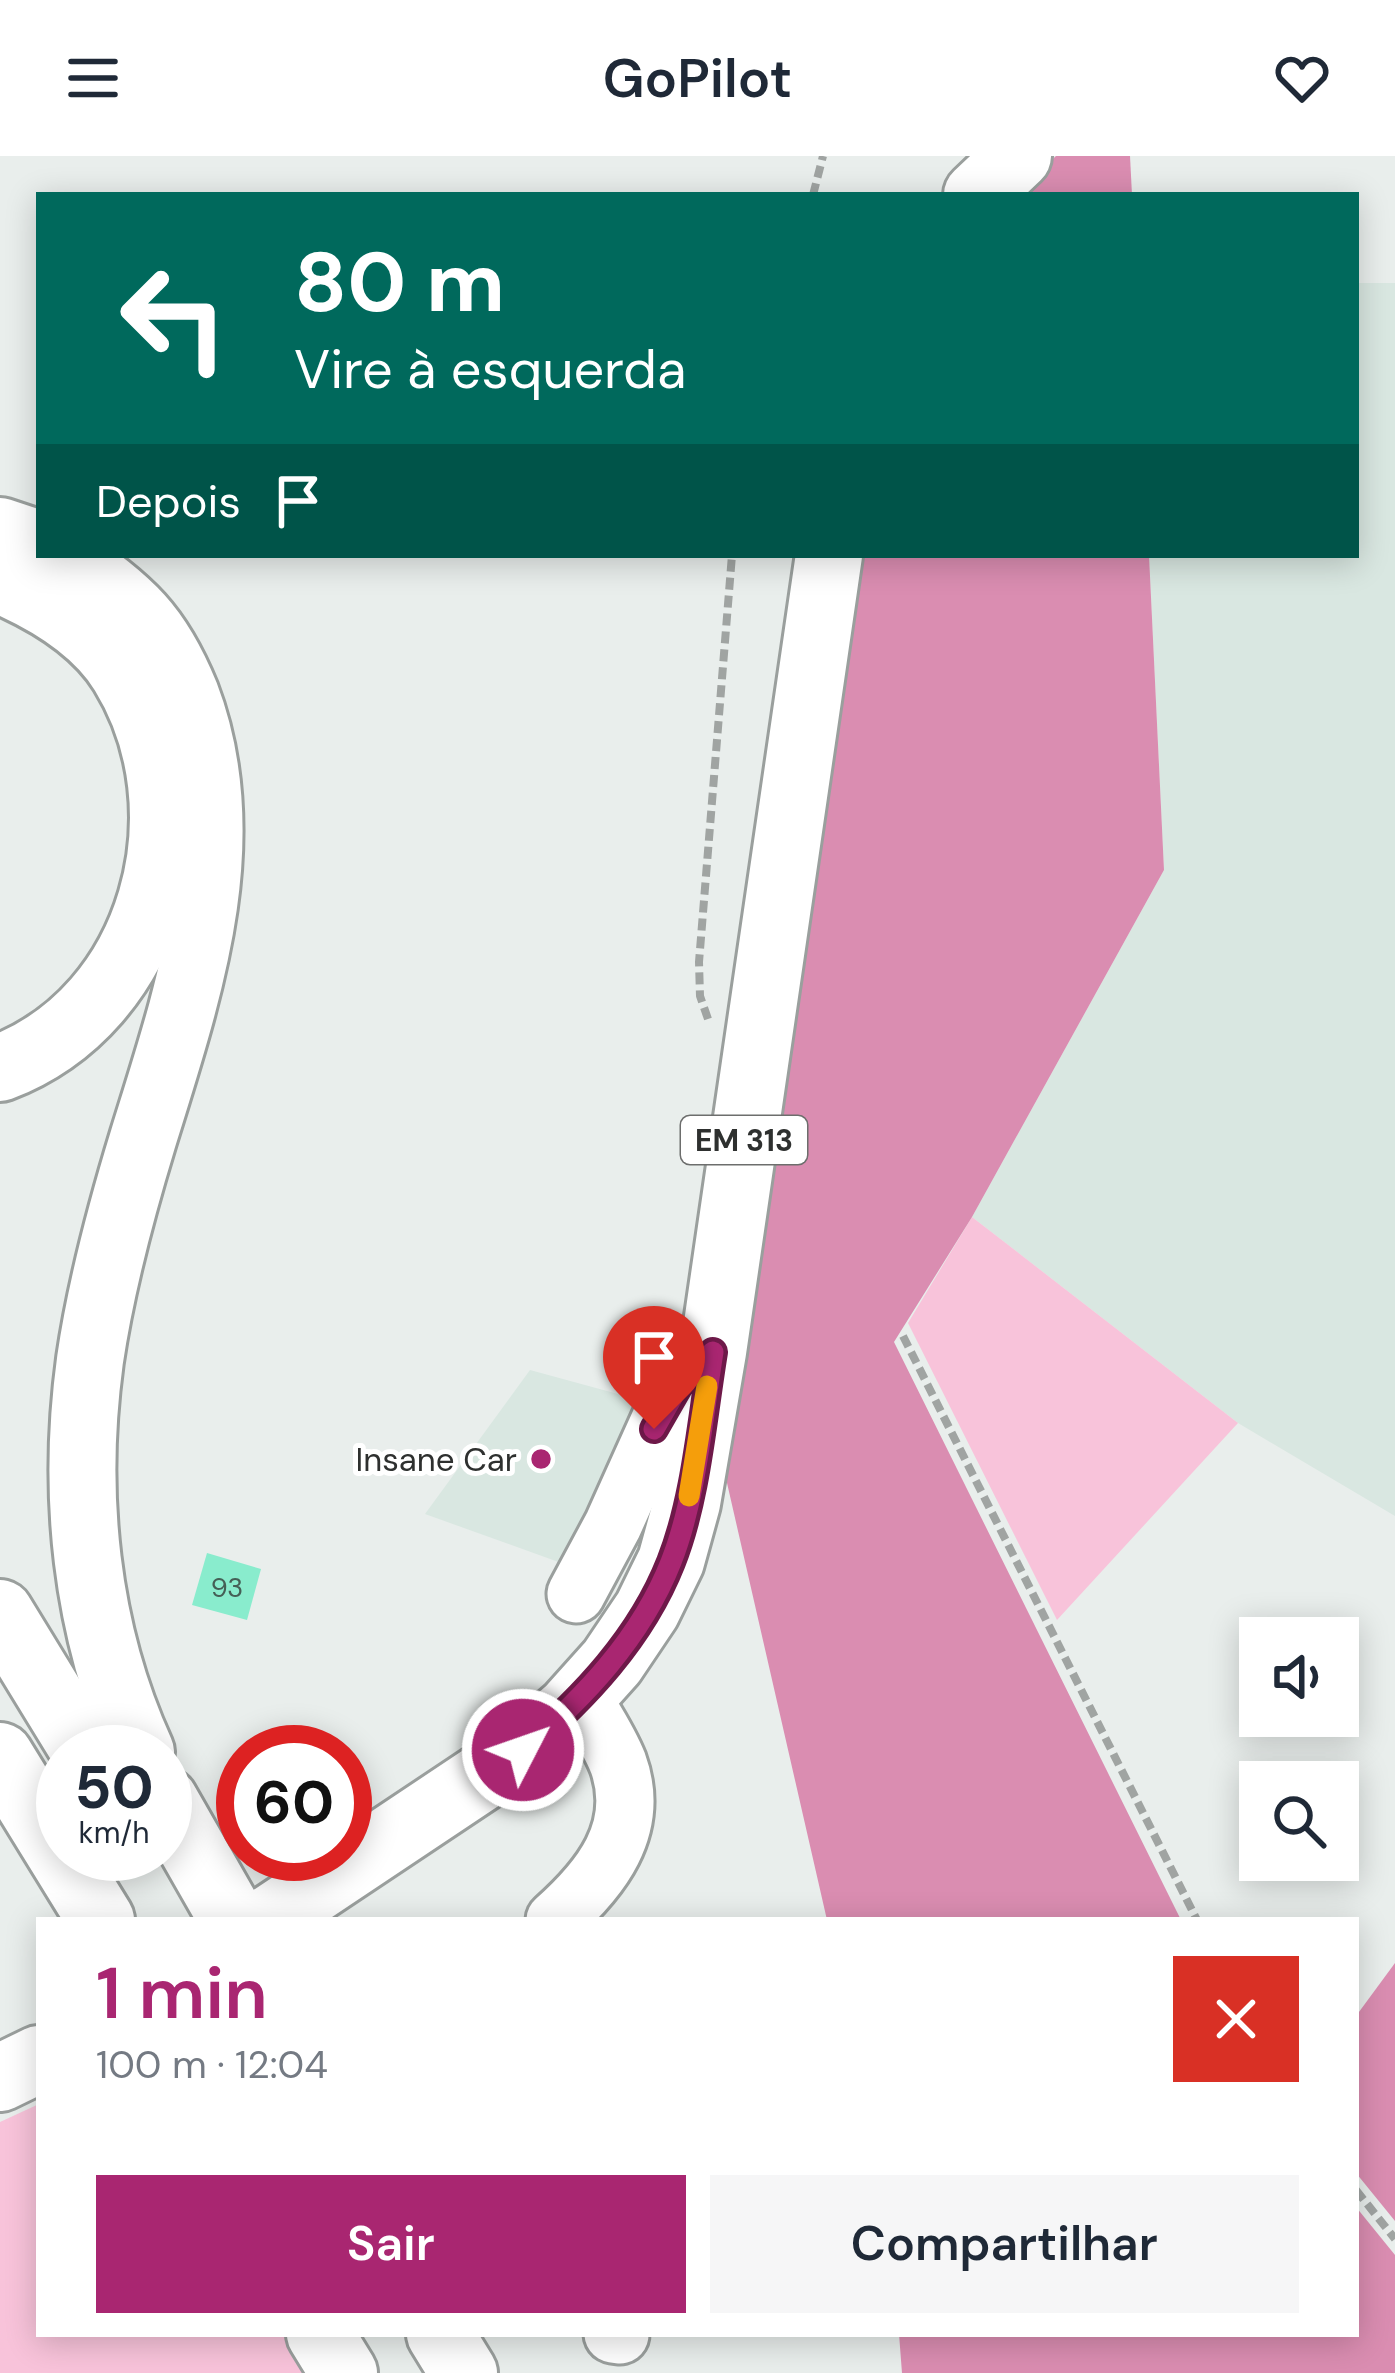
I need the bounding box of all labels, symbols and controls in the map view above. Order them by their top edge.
text: GoPilot [603,43,792,114]
icon: menu [60,45,126,111]
icon: heart [1269,45,1335,111]
text: 80 m [294,228,505,337]
icon: left [96,240,252,396]
text: Vire à esquerda [294,334,686,405]
icon: arrive [265,468,331,534]
text: Depois [96,472,241,531]
road number: EM 313 [681,1116,807,1164]
pin [603,1306,705,1429]
icon: arrive [621,1324,687,1390]
place label: Insane Car [356,1438,517,1481]
marker: Insane Car [528,1446,554,1472]
house number: 93 [211,1570,243,1605]
map controls [1239,1617,1359,1881]
button: sound [1239,1617,1359,1737]
position arrow [460,1687,586,1813]
speed limit sign: 60 [216,1725,372,1881]
text: 50 [74,1748,154,1827]
button: search [1239,1761,1359,1881]
text: km/h [79,1813,149,1852]
text: 1 min [96,1947,268,2040]
button: close [1173,1956,1299,2082]
text: 100 m · 12:04 [96,2039,328,2090]
button: Sair [96,2175,686,2313]
button: Compartilhar [710,2175,1299,2313]

